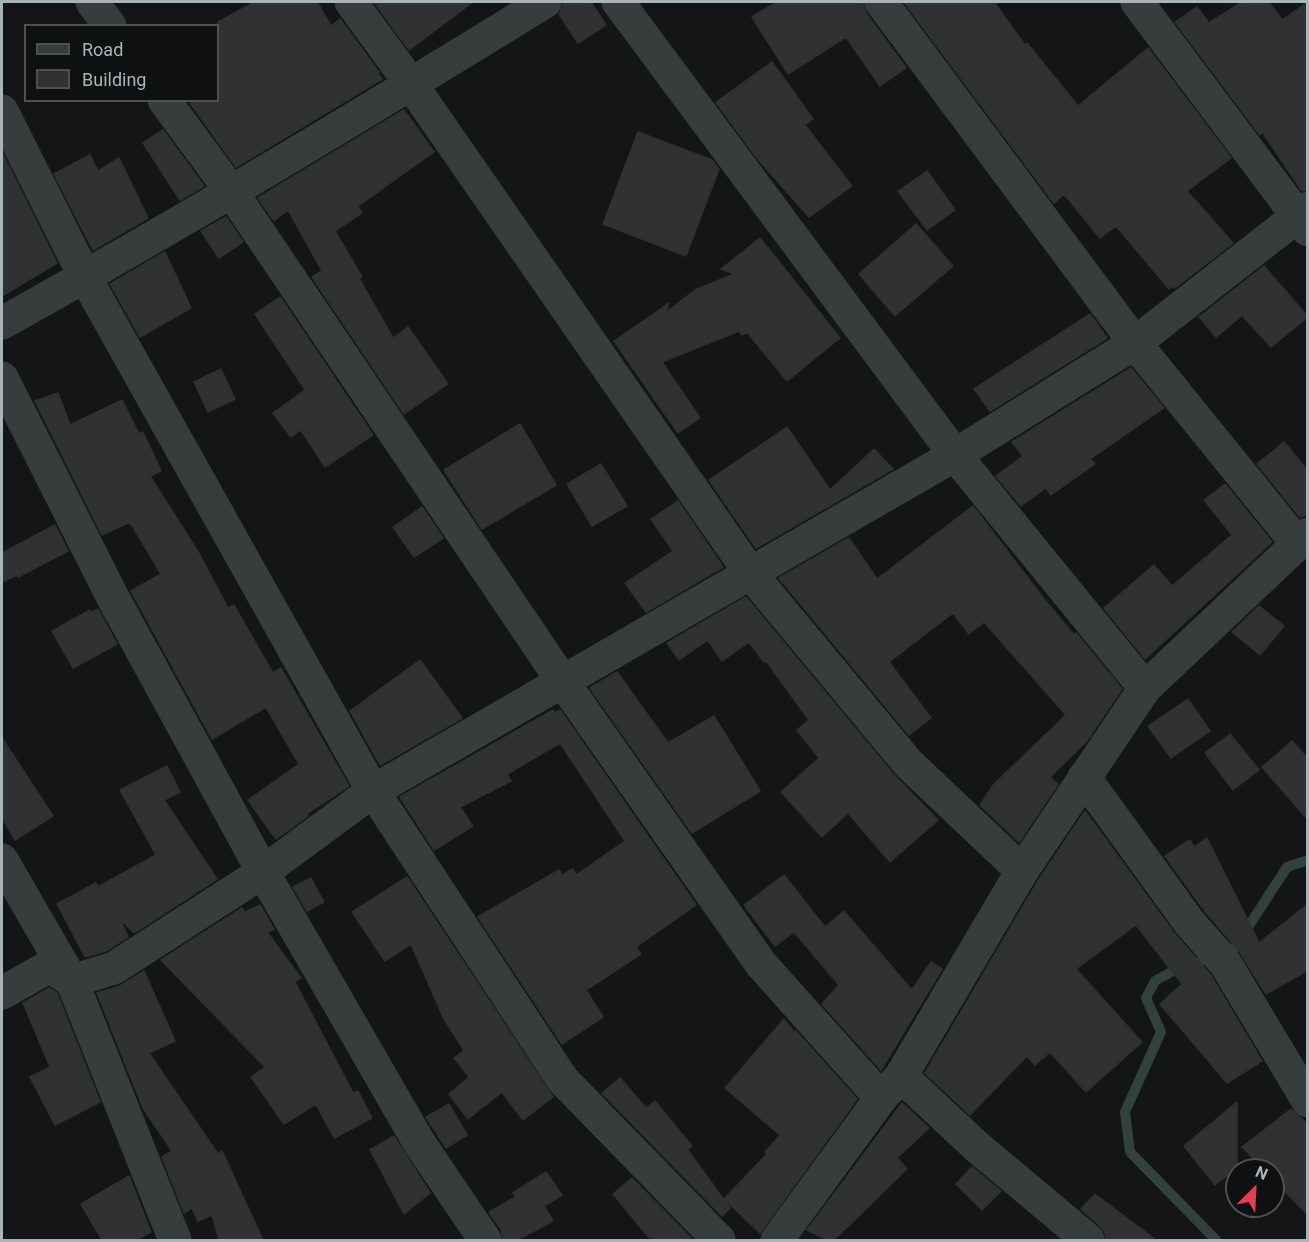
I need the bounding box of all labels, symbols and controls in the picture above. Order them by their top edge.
legend [24,24,219,102]
text: Road [82,39,123,60]
text: Building [82,69,146,90]
north arrow [1225,1158,1285,1218]
text: N [1253,1162,1271,1184]

